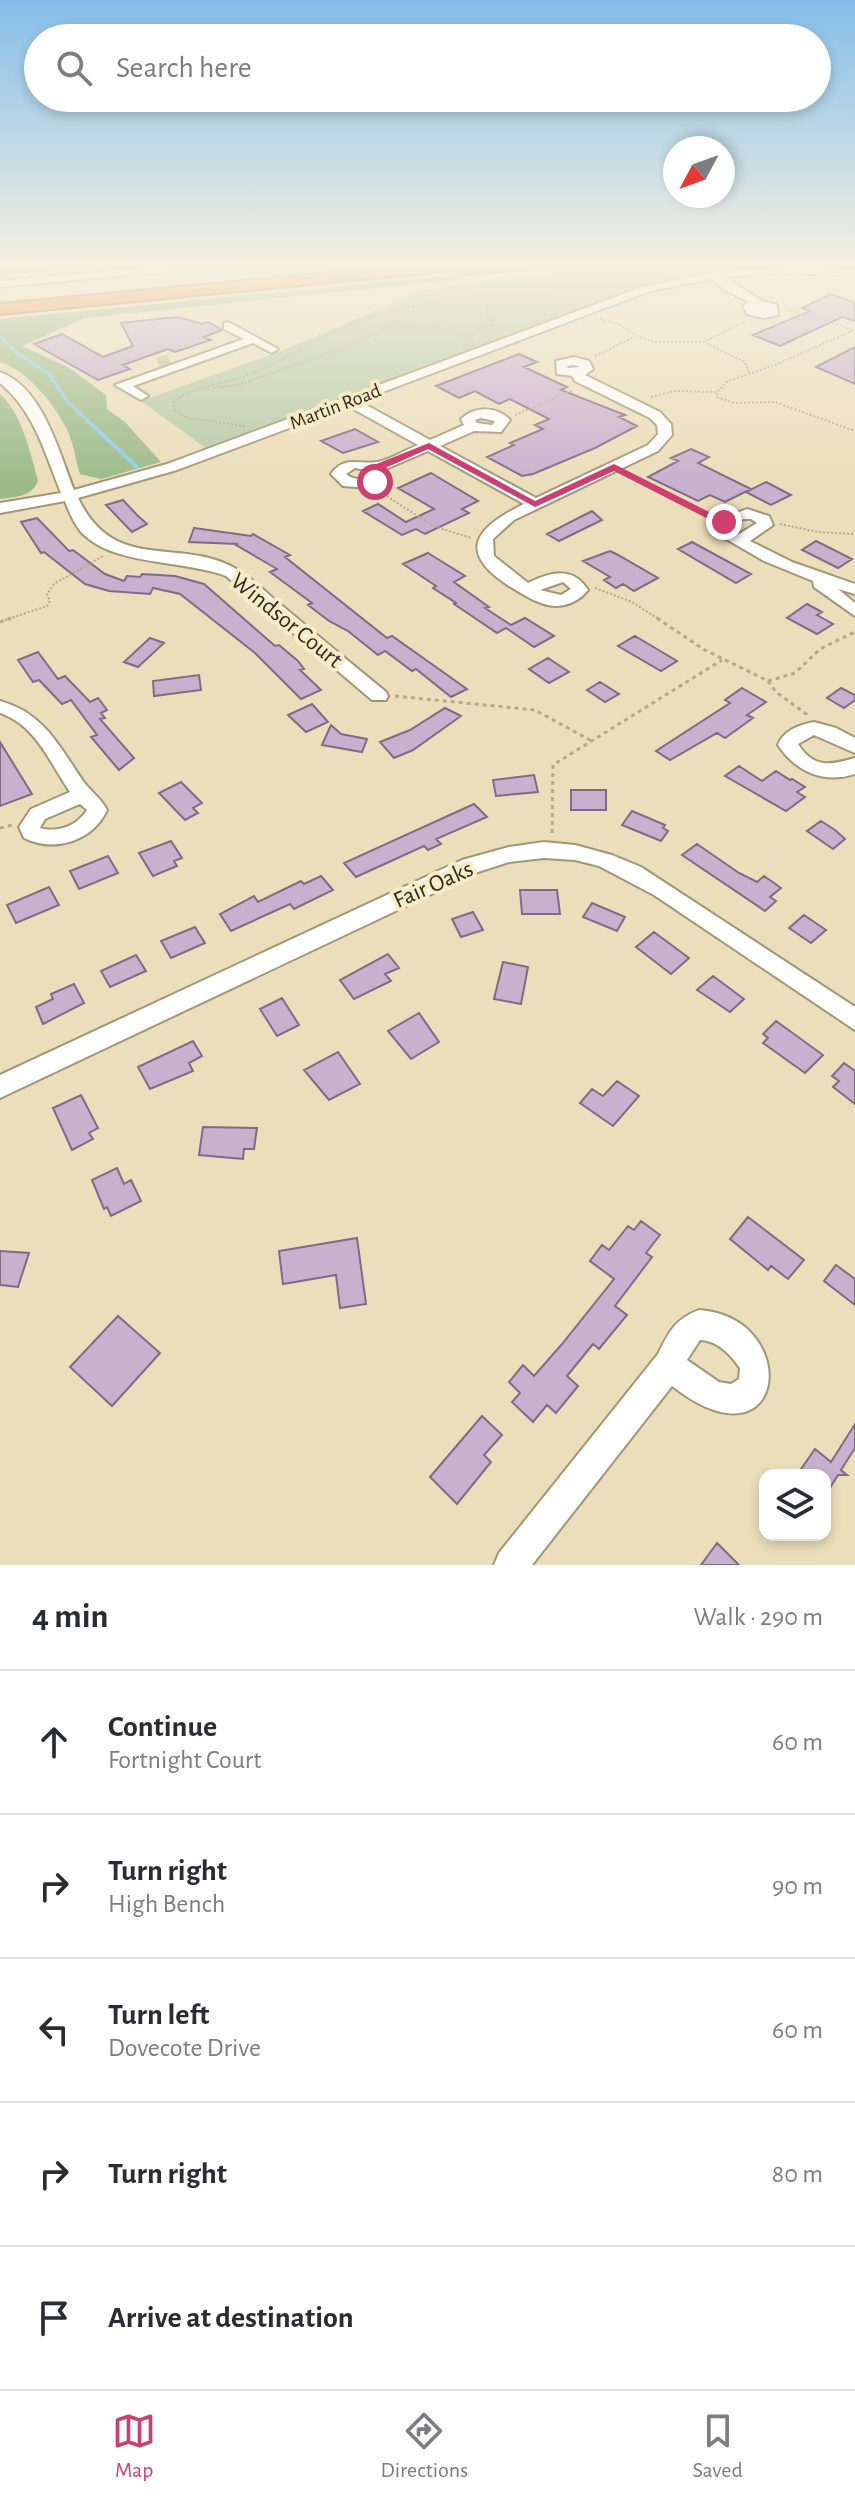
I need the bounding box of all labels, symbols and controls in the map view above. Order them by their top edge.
search box [24,24,831,112]
icon: search [52,46,96,90]
text: Search here [116,53,252,83]
north arrow [663,136,735,208]
street label: Martin Road [287,380,384,433]
route start [357,464,393,500]
route end [706,504,742,540]
street label: Windsor Court [226,569,347,673]
street label: Fair Oaks [390,857,477,913]
map controls [759,1469,831,1541]
button: layers [759,1469,831,1541]
text: 4 min [32,1600,109,1634]
text: Walk · 290 m [693,1604,823,1630]
text: Continue [108,1712,217,1742]
icon: ahead [32,1720,76,1764]
text: 60 m [772,1729,823,1755]
text: Fortnight Court [108,1747,261,1773]
text: Turn right [108,1856,227,1886]
icon: right [32,1864,76,1908]
text: 90 m [772,1873,823,1899]
text: High Bench [108,1891,225,1917]
text: Turn left [108,2000,209,2030]
icon: left [32,2008,76,2052]
text: 60 m [772,2017,823,2043]
text: Dovecote Drive [108,2035,261,2061]
icon: right [32,2152,76,2196]
text: Turn right [108,2159,227,2189]
text: 80 m [772,2161,823,2187]
icon: arrive [32,2296,76,2340]
text: Arrive at destination [108,2303,354,2333]
tab: Map [112,2409,156,2483]
tab: Directions [380,2409,468,2483]
tab: Saved [692,2409,743,2483]

